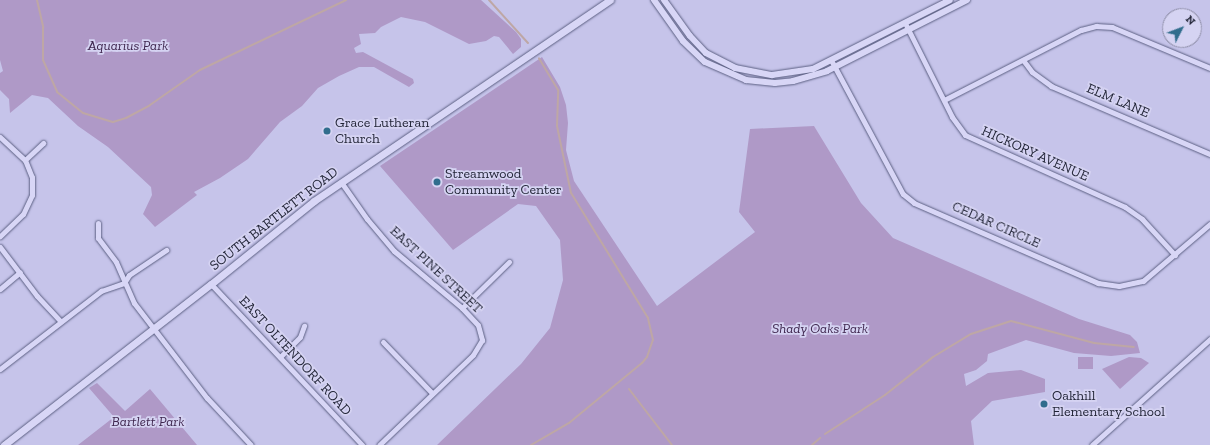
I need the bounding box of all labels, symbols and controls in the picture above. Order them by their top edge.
north arrow [1162,8,1202,48]
text: N [1183,13,1198,28]
park label: Aquarius Park [88,38,168,54]
street label: ELM LANE [1084,80,1152,122]
place label: Grace Lutheran Church [335,115,429,148]
street label: HICKORY AVENUE [978,123,1092,185]
marker: Grace Lutheran Church [322,126,332,136]
street label: SOUTH BARTLETT ROAD [207,164,341,274]
place label: Streamwood Community Center [445,166,562,198]
marker: Streamwood Community Center [432,177,442,187]
street label: CEDAR CIRCLE [949,198,1043,252]
street label: EAST PINE STREET [386,223,486,317]
street label: EAST OLTENDORF ROAD [235,293,355,419]
park label: Shady Oaks Park [772,321,868,337]
place label: Oakhill Elementary School [1052,388,1165,420]
marker: Oakhill Elementary School [1039,399,1049,409]
park label: Bartlett Park [112,414,184,430]

